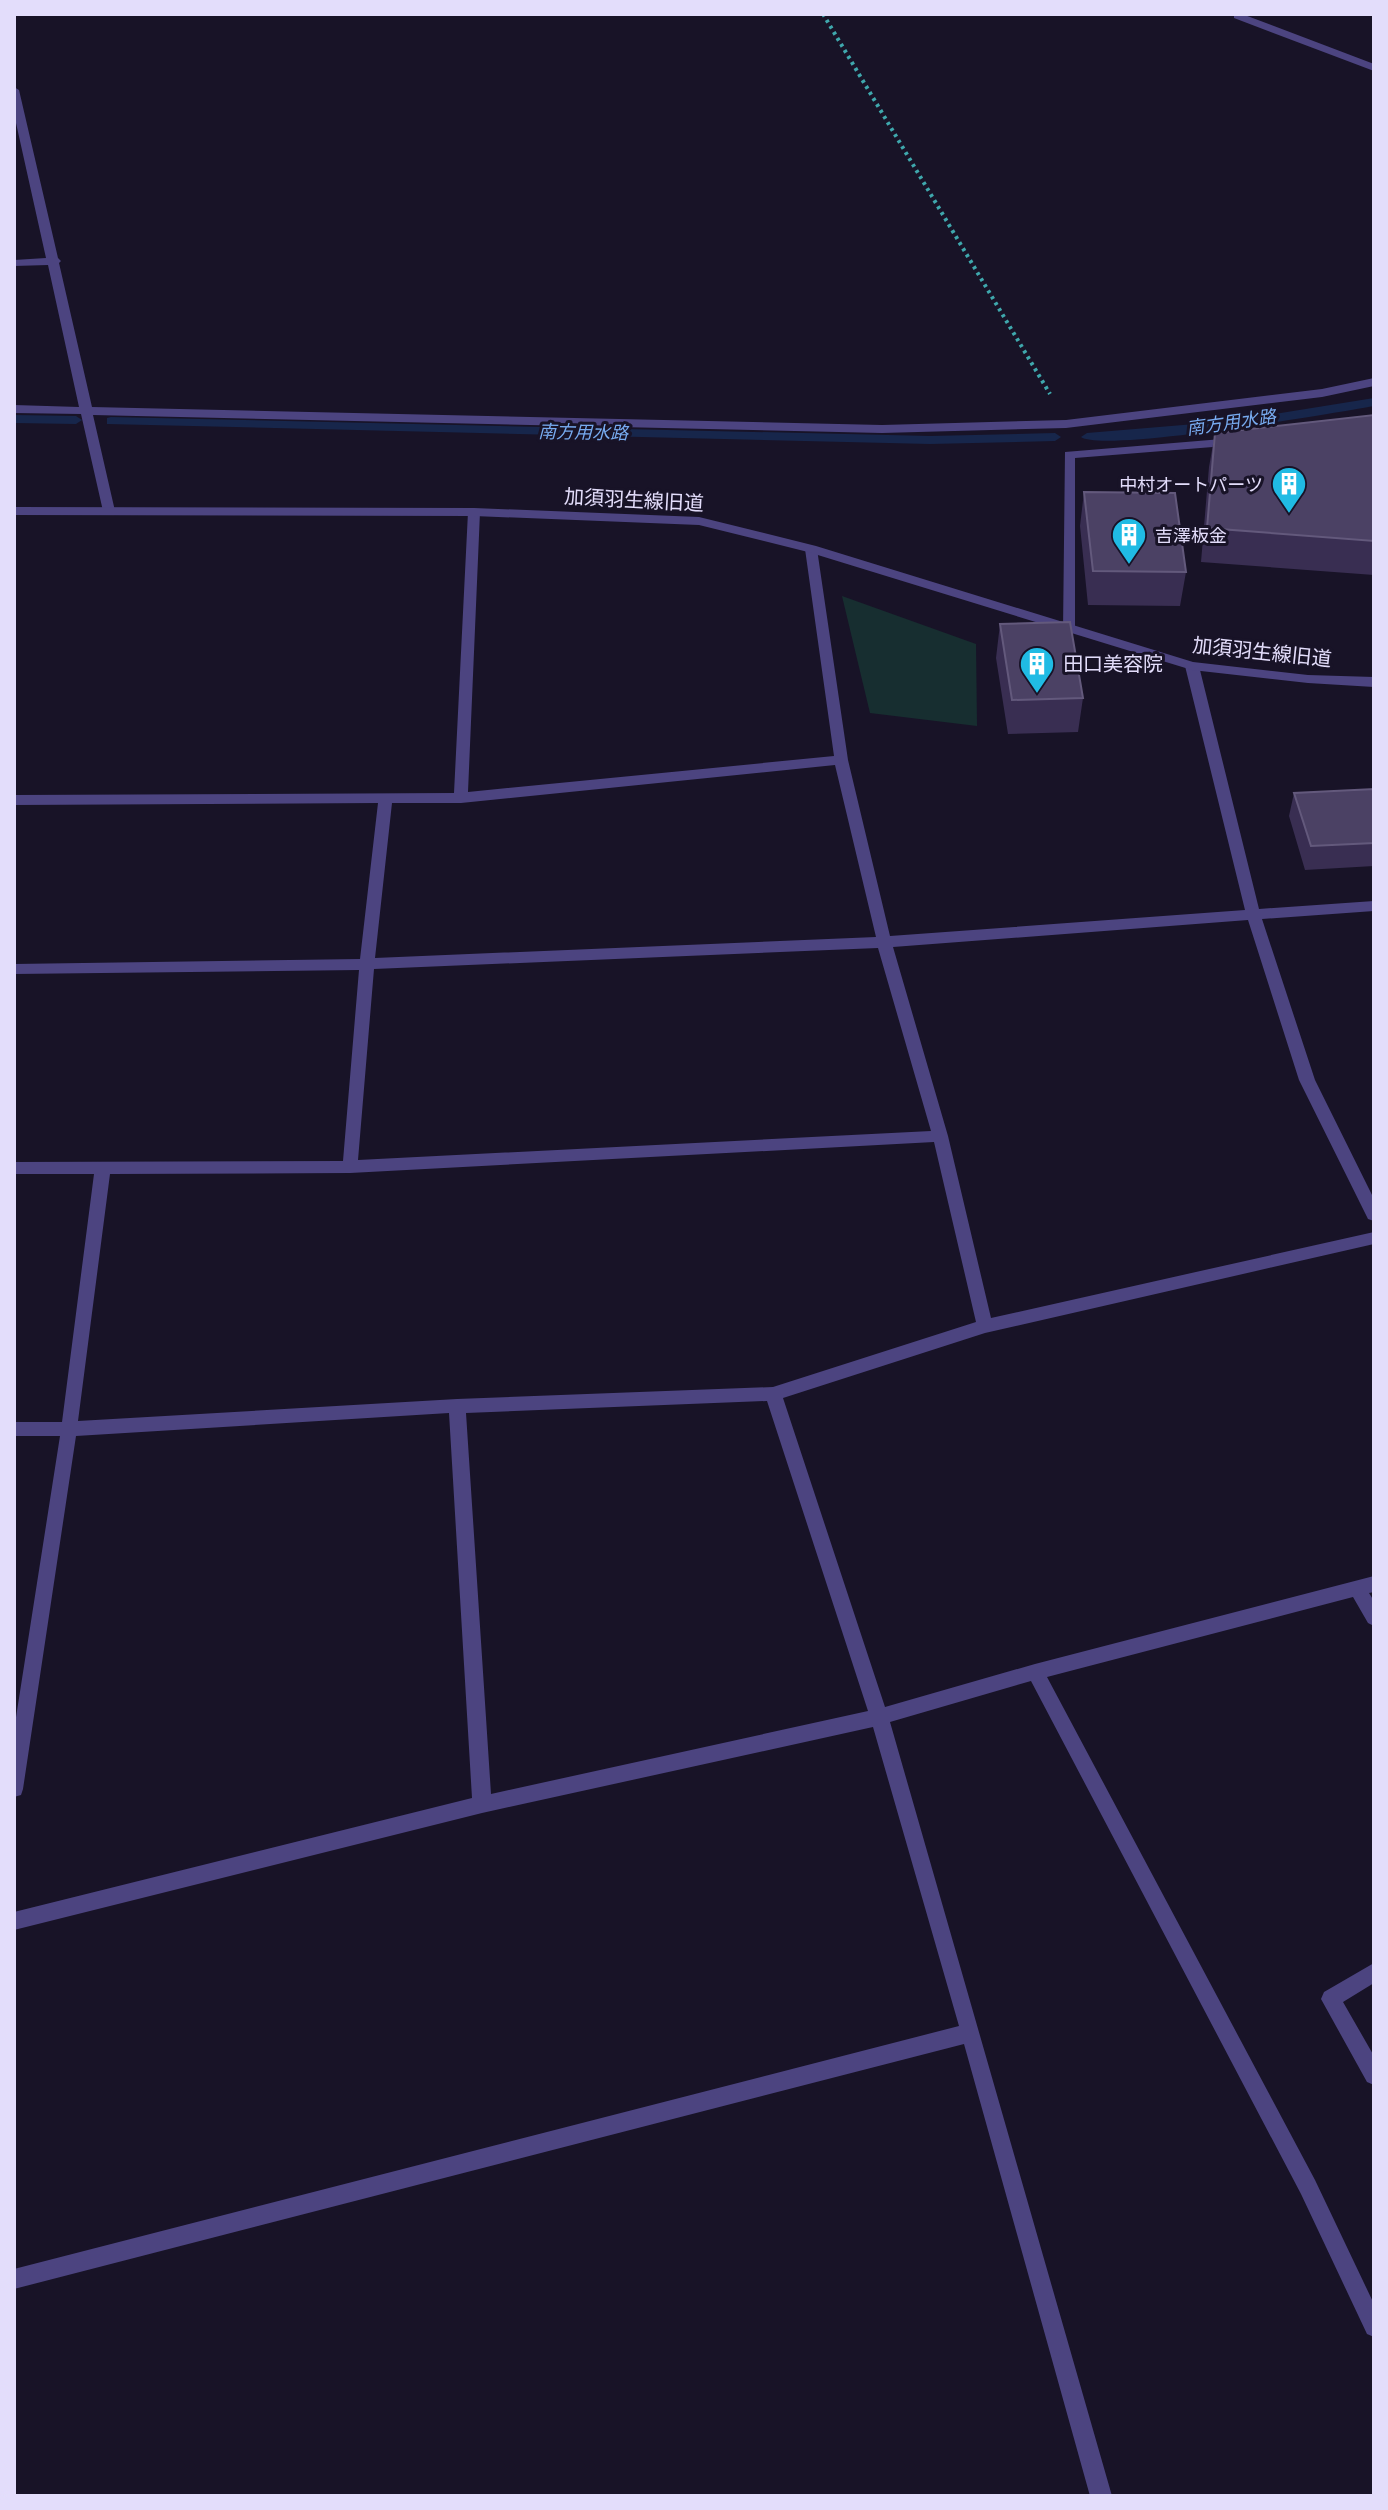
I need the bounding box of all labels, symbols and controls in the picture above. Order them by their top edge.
water label: 南方用水路 [1185,405,1279,439]
water label: 南方用水路 [538,421,630,443]
building icon: 中村オートパーツ [1270,465,1308,515]
place label: 中村オートパーツ [1119,474,1263,495]
street label: 加須羽生線旧道 [563,484,705,516]
building icon: 吉澤板金 [1110,516,1148,566]
place label: 吉澤板金 [1155,525,1227,546]
street label: 加須羽生線旧道 [1191,633,1333,671]
building icon: 田口美容院 [1018,645,1056,695]
place label: 田口美容院 [1063,652,1163,676]

